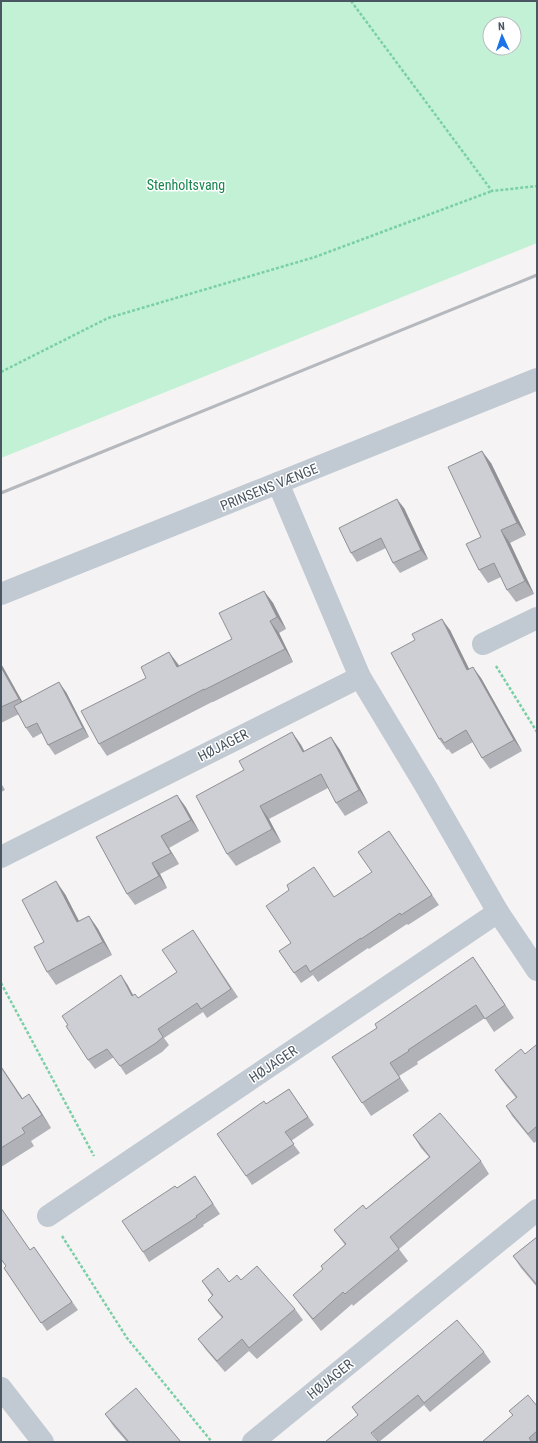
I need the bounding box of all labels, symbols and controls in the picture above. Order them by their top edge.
north arrow [482,16,522,56]
text: N [498,20,505,33]
park label: Stenholtsvang [147,177,225,193]
street label: PRINSENS VÆNGE [218,460,320,514]
street label: HØJAGER [195,725,251,764]
street label: HØJAGER [246,1042,300,1086]
street label: HØJAGER [304,1355,357,1402]

